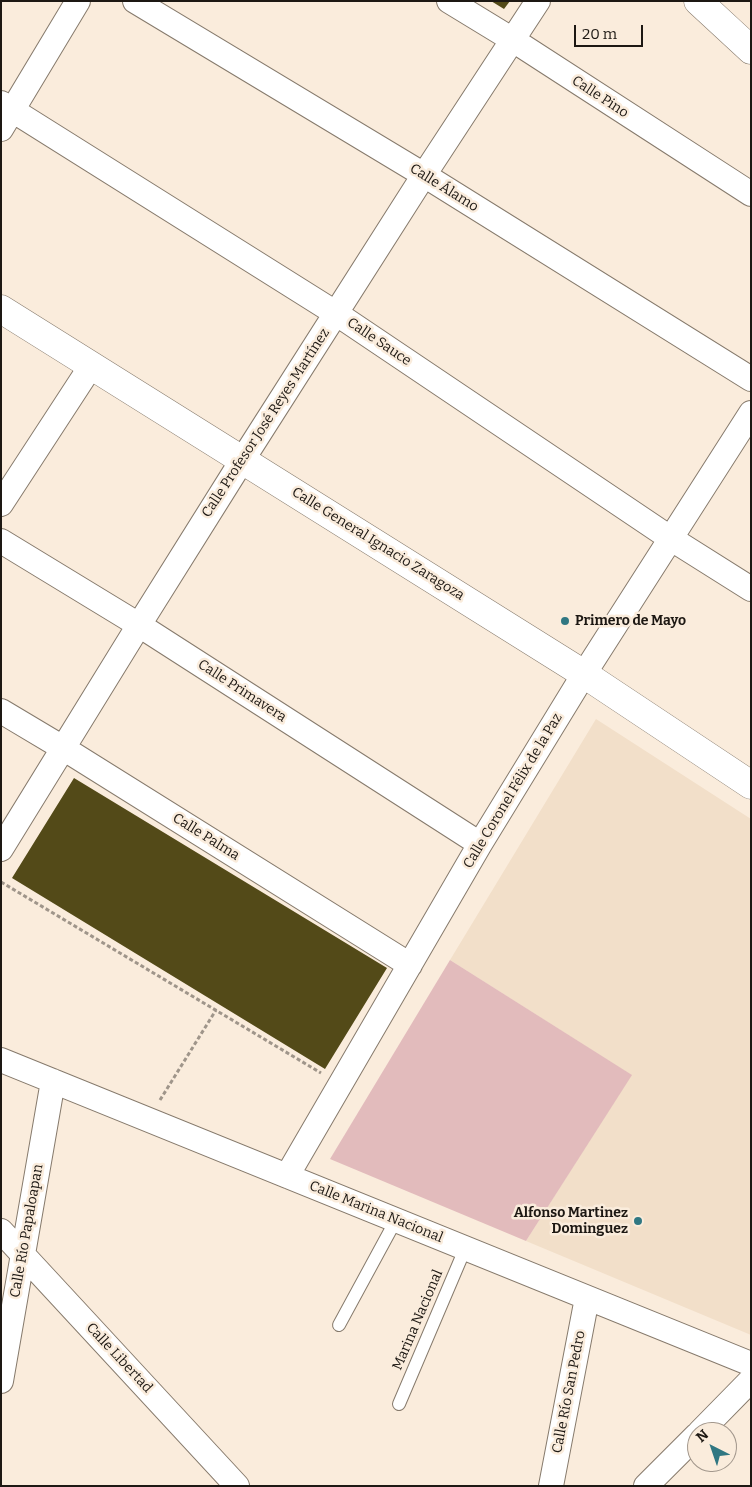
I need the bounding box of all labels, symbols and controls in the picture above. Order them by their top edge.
scale bar [577,15,646,47]
text: 20 m [582,25,617,43]
street label: Calle Pino [569,72,631,122]
street label: Calle Álamo [407,160,481,216]
street label: Calle Sauce [344,314,414,370]
street label: Calle Profesor José Reyes Martínez [199,325,333,521]
street label: Calle General Ignacio Zaragoza [289,484,467,604]
place label: Primero de Mayo [575,613,686,629]
marker: Primero de Mayo [559,615,571,627]
street label: Calle Primavera [195,656,289,726]
street label: Calle Coronel Félix de la Paz [460,711,566,871]
street label: Calle Palma [169,810,243,864]
street label: Calle Río Papaloapan [7,1163,47,1299]
street label: Calle Marina Nacional [307,1178,445,1246]
place label: Alfonso Martinez Dominguez [514,1205,628,1238]
marker: Alfonso Martinez Dominguez [632,1215,644,1227]
street label: Marina Nacional [389,1267,447,1373]
street label: Calle Libertad [82,1320,156,1396]
street label: Calle Río San Pedro [549,1329,589,1455]
north arrow [687,1422,737,1472]
text: N [693,1426,712,1446]

